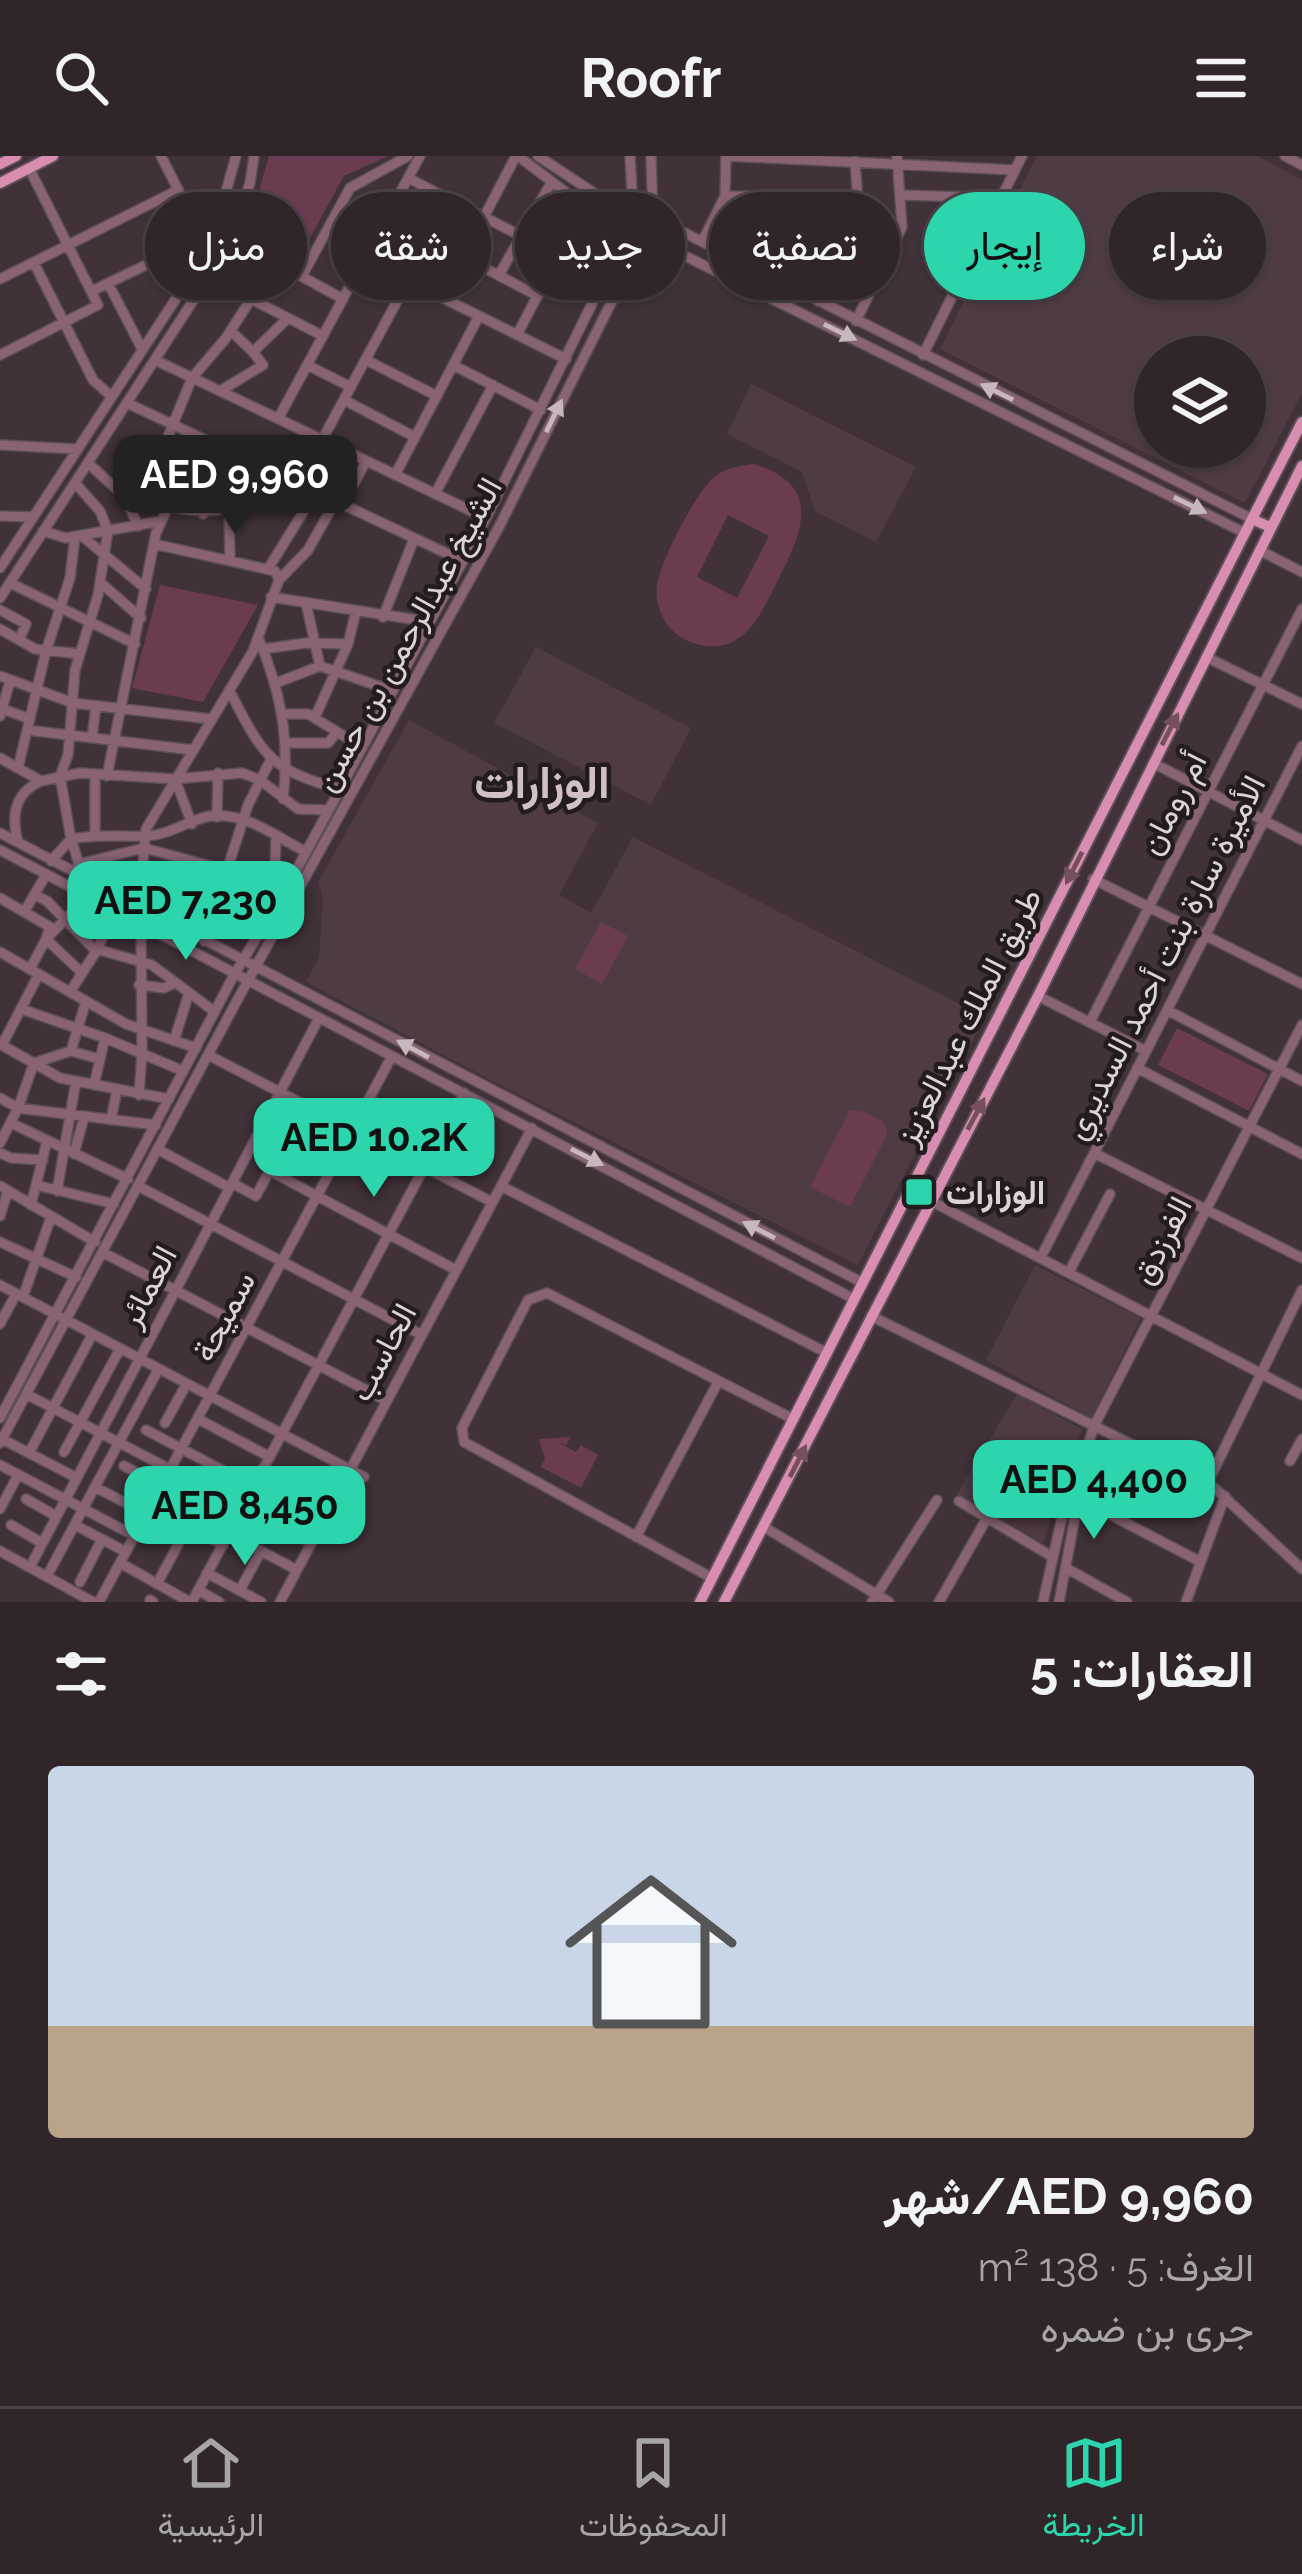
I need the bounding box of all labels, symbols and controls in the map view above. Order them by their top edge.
icon: search [48,45,114,111]
icon: menu [1188,45,1254,111]
text: Roofr [581,46,722,110]
chip: منزل [145,192,307,300]
chip: شقة [331,192,491,300]
chip: جديد [515,192,685,300]
chip: تصفية [709,192,900,300]
chip: إيجار [924,192,1085,300]
chip: شراء [1109,192,1266,300]
one-way arrow [823,321,858,341]
map controls [1134,336,1266,468]
button: layers [1134,336,1266,468]
one-way arrow [980,383,1014,403]
one-way arrow [544,398,564,433]
pin: AED 9,960 [98,435,372,537]
text: AED 9,960 [140,451,330,497]
street label: الشيخ عبدالرحمن بن حسن [305,471,513,799]
one-way arrow [1173,495,1207,515]
one-way arrow [1160,711,1180,746]
street label: أم رومان [1130,745,1217,862]
district label: الوزارات [474,756,610,810]
street label: الأميرة سارة بنت أحمد السديري [1056,769,1279,1149]
one-way arrow [1065,851,1085,885]
pin: AED 7,230 [49,861,323,963]
text: AED 7,230 [94,877,278,923]
street label: طريق الملك عبدالعزيز [886,882,1051,1152]
one-way arrow [395,1040,430,1060]
one-way arrow [965,1097,986,1132]
pin: AED 10.2K [237,1098,511,1200]
text: AED 10.2K [280,1114,468,1160]
one-way arrow [570,1146,605,1167]
place label: الوزارات [946,1173,1045,1213]
marker: الوزارات [903,1176,935,1208]
street label: الفرزدق [1123,1190,1201,1291]
one-way arrow [741,1220,776,1240]
street label: العمائر [109,1239,186,1335]
street label: سميحة [184,1264,263,1368]
street label: الحاسب [341,1297,424,1408]
pin: AED 4,400 [957,1440,1231,1542]
one-way arrow [787,1444,807,1478]
text: AED 4,400 [1000,1456,1188,1502]
pin: AED 8,450 [108,1466,382,1568]
text: AED 8,450 [151,1482,339,1528]
text: العقارات: 5 [1030,1639,1254,1699]
icon: filters [48,1641,114,1707]
icon: home [543,1844,759,2060]
text: AED 9,960/شهر [884,2166,1254,2226]
text: الغرف: 5 · 138 m² [978,2244,1254,2290]
text: جرى بن ضمره [1041,2305,1254,2351]
tab: الرئيسية [157,2430,264,2554]
tab: المحفوظات [579,2430,728,2554]
tab: الخريطة [1043,2430,1145,2554]

